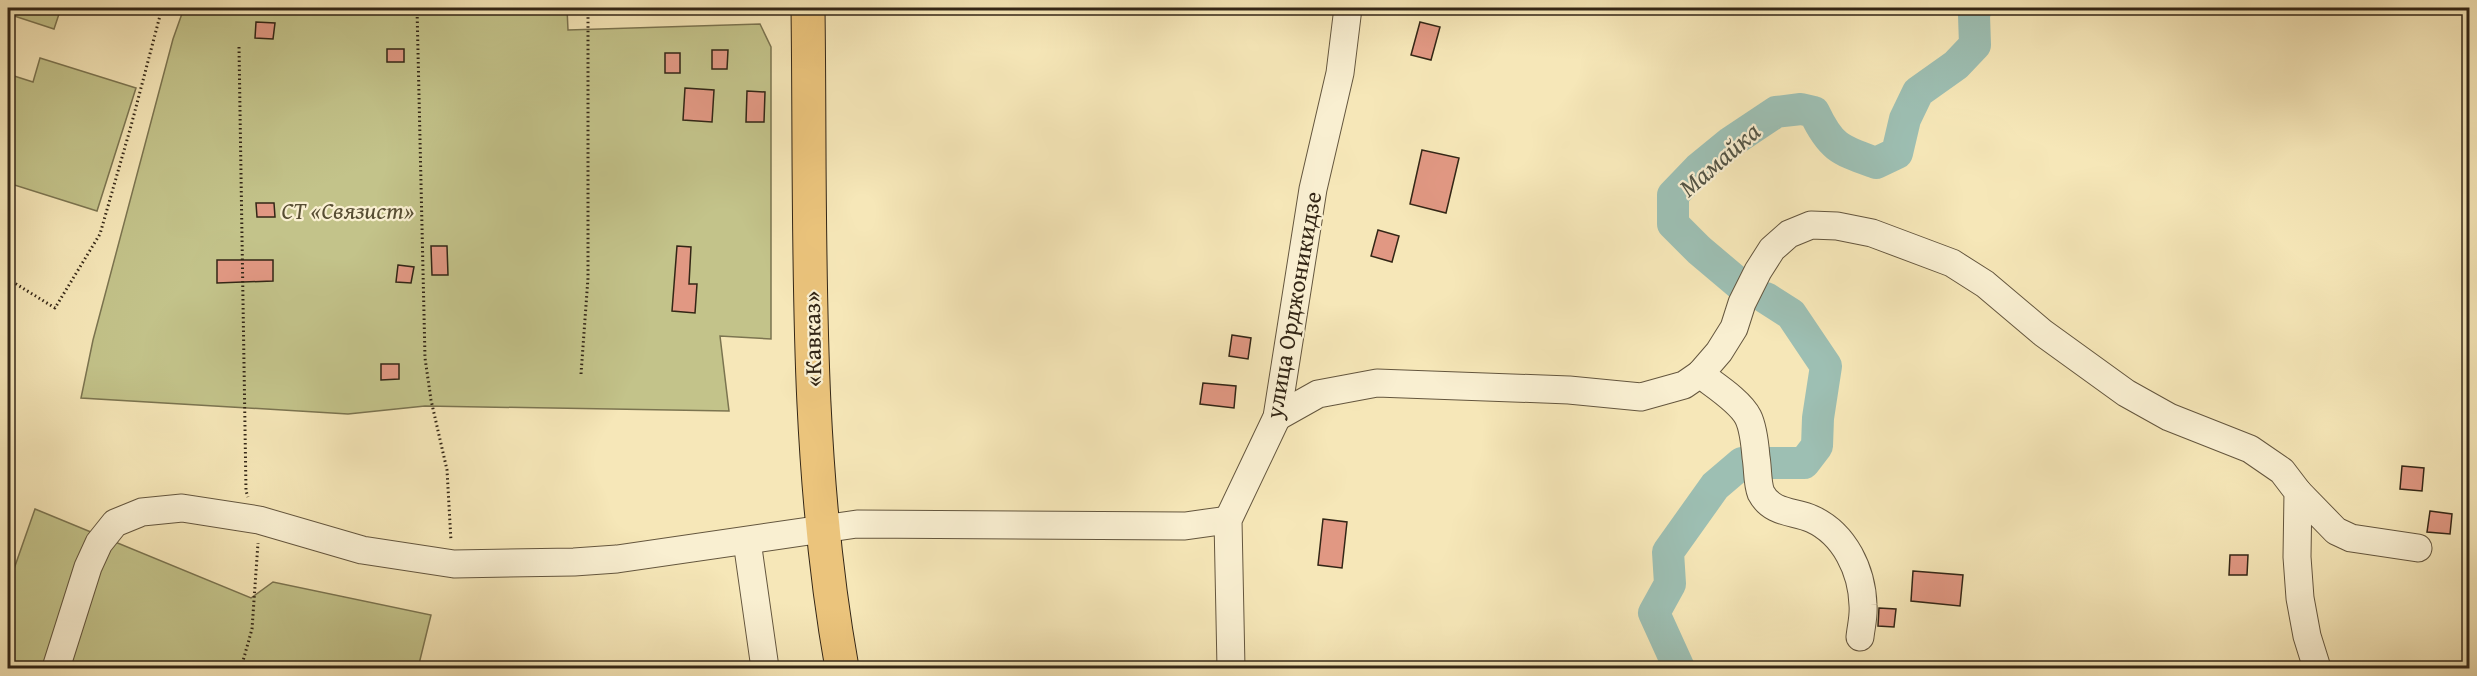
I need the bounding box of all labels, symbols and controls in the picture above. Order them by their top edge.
water label: Мамайка [1669,112,1769,206]
street label: улица Орджоникидзе [1256,189,1330,422]
park label: СТ «Связист» [281,193,415,228]
street label: «Кавказ» [794,291,830,387]

